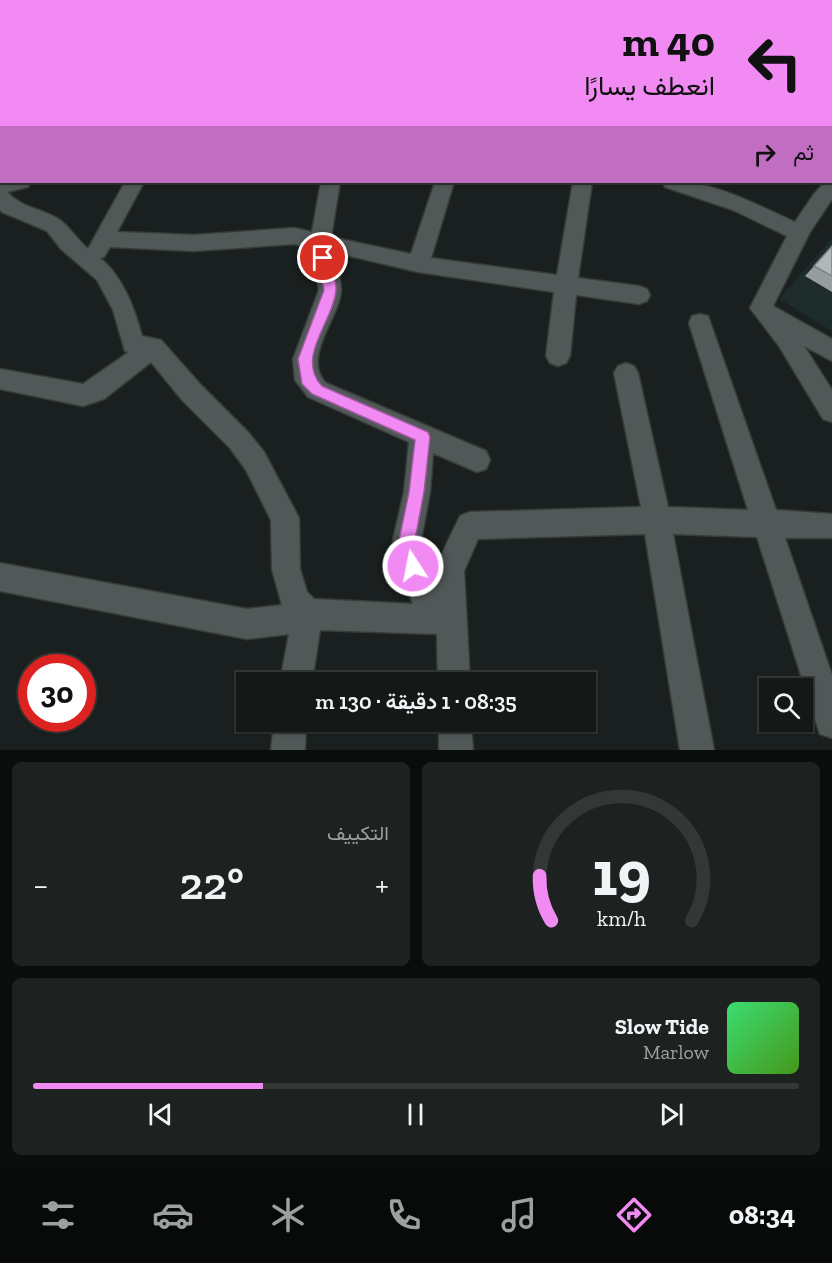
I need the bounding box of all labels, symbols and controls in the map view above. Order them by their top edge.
text: 40 m [622,16,715,67]
icon: left [736,24,814,102]
text: انعطف يسارًا [584,70,715,102]
icon: right [748,138,781,171]
text: ثم [793,139,814,166]
pin [297,232,348,283]
icon: arrive [306,241,339,274]
position arrow [381,534,445,598]
speed limit sign: 30 [18,654,96,732]
map controls [759,678,813,732]
button: search [759,678,813,732]
text: 08:35 · 1 دقيقة · 130 m [315,688,517,715]
text: التكييف [327,821,389,845]
text: 19 [592,836,650,911]
text: 22° [180,857,244,911]
text: − [33,865,48,904]
text: + [375,865,389,904]
text: km/h [597,906,645,931]
text: Slow Tide [615,1013,709,1040]
text: Marlow [643,1040,709,1064]
icon: previous [144,1098,177,1131]
icon: pause [399,1098,432,1131]
icon: next [655,1098,688,1131]
icon: filters [37,1194,79,1236]
icon: car [152,1194,194,1236]
icon: climate [267,1194,309,1236]
icon: phone [383,1194,425,1236]
icon: music [498,1194,540,1236]
icon: directions [613,1194,655,1236]
text: 08:34 [729,1199,795,1231]

